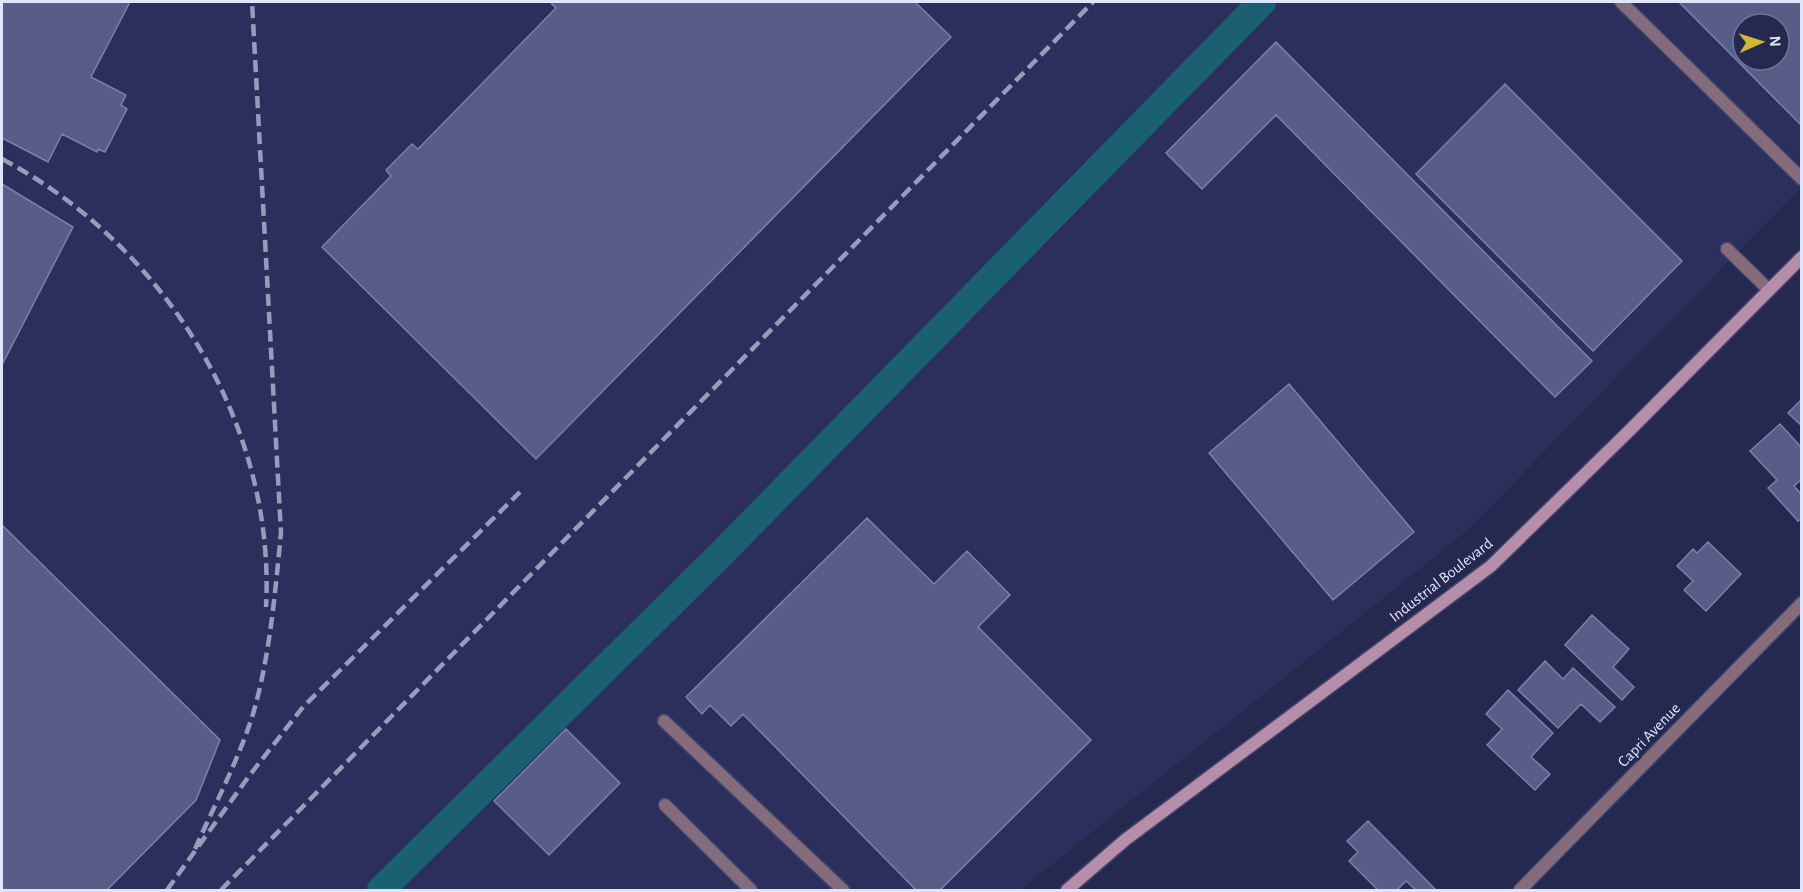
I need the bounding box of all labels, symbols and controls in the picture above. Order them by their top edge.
north arrow [1731,12,1791,72]
text: N [1767,35,1783,47]
street label: Industrial Boulevard [1386,535,1496,625]
street label: Capri Avenue [1615,700,1683,770]

